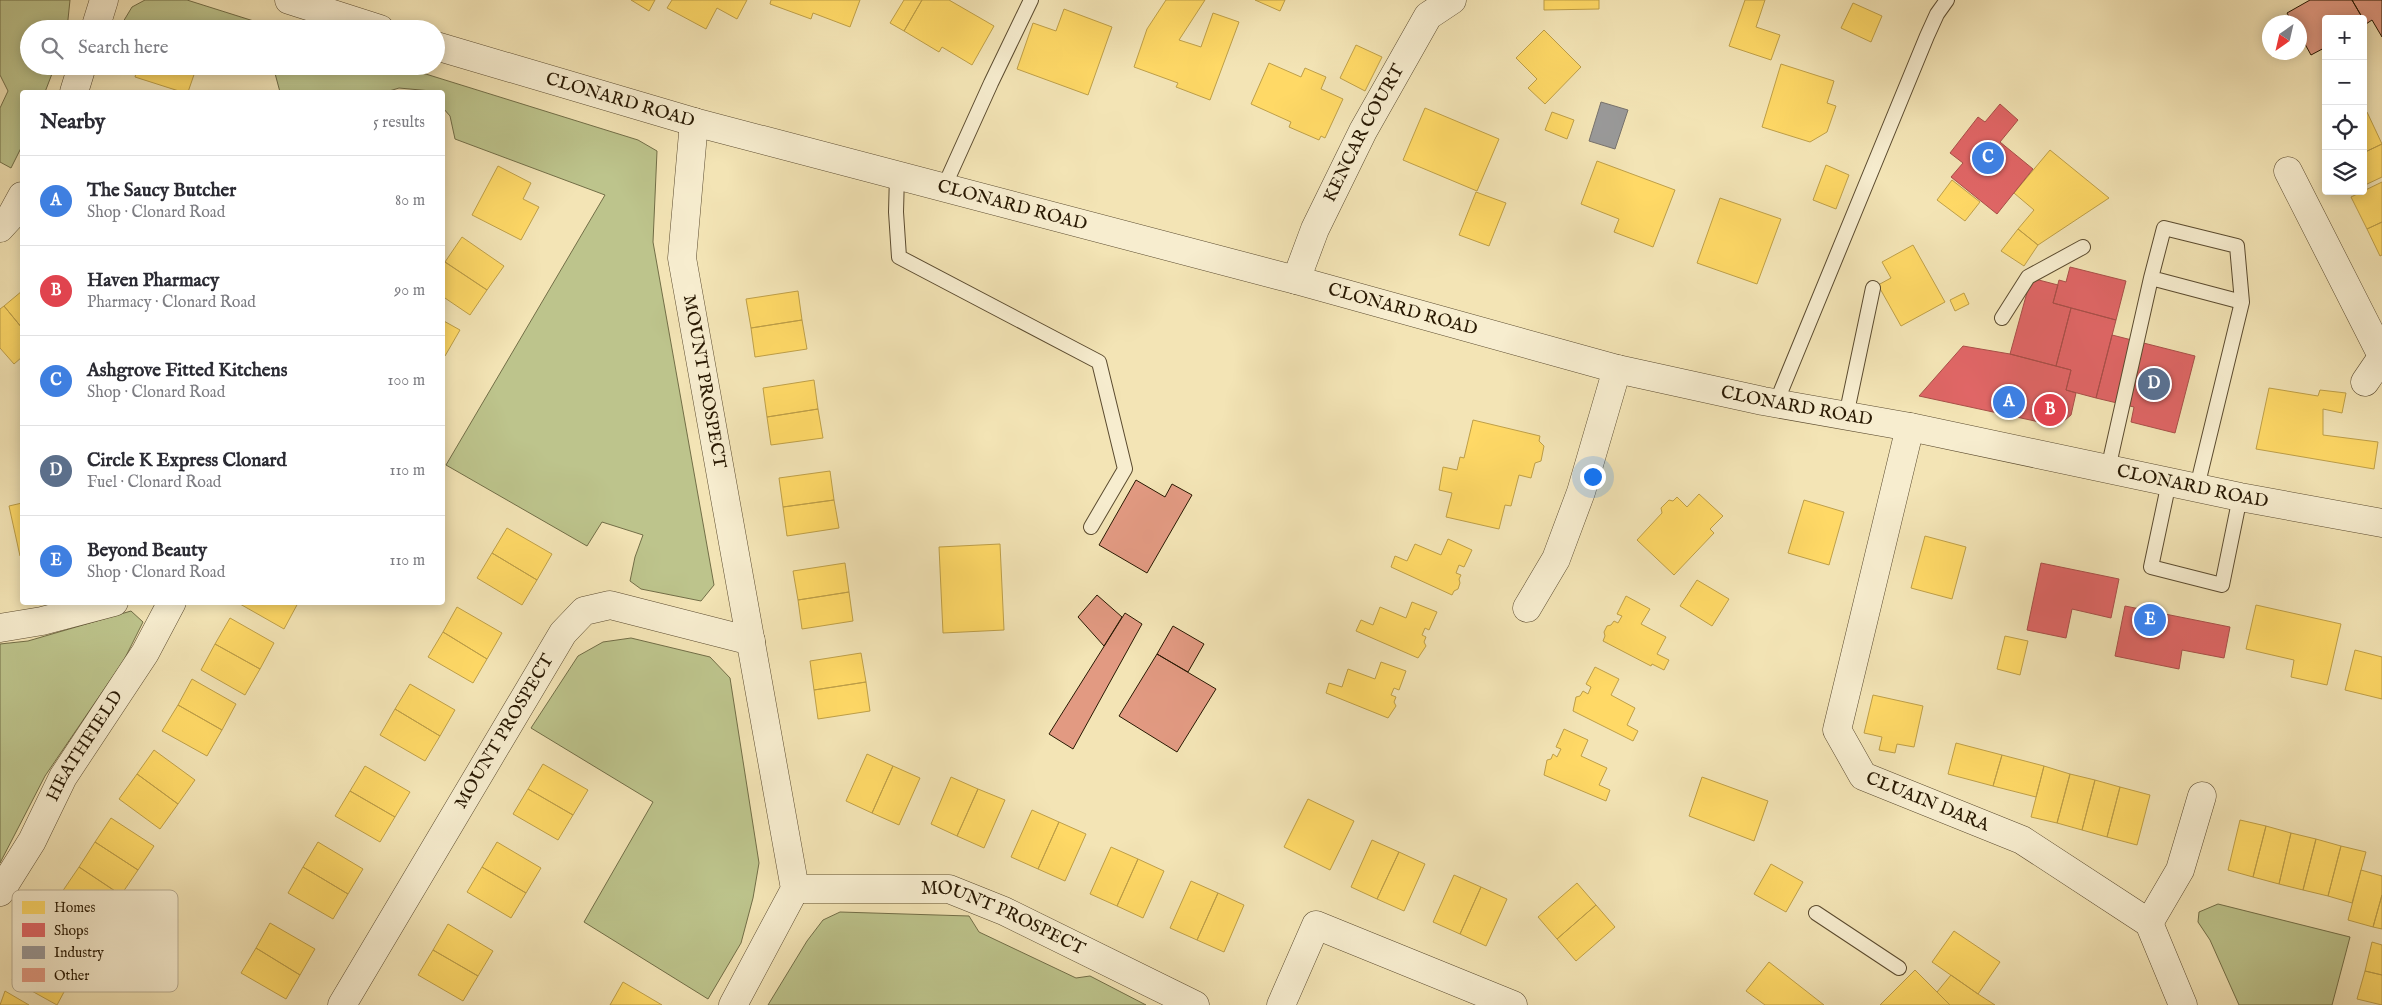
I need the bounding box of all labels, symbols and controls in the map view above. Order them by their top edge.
north arrow [2262,15,2307,60]
map controls [2322,15,2367,195]
button: + [2322,15,2367,60]
search box [20,20,445,75]
icon: search [38,34,66,62]
text: Search here [78,36,169,60]
street label: KENCAR COURT [1318,60,1410,206]
button: − [2322,60,2367,105]
street label: CLONARD ROAD [543,67,697,133]
button: locate [2322,105,2367,150]
text: Nearby [40,109,105,136]
text: 5 results [373,113,425,133]
pin: C [1972,139,2004,177]
button: layers [2322,150,2367,195]
street label: CLONARD ROAD [935,175,1090,236]
text: The Saucy Butcher [87,179,236,203]
text: A [51,191,61,211]
text: 80 m [395,191,425,211]
text: Shop · Clonard Road [87,203,225,223]
text: Haven Pharmacy [87,269,219,293]
street label: CLONARD ROAD [1325,278,1480,341]
text: B [51,281,61,301]
text: 90 m [394,281,425,301]
text: Pharmacy · Clonard Road [87,293,256,313]
street label: MOUNT PROSPECT [677,293,731,470]
text: Ashgrove Fitted Kitchens [87,359,287,383]
pin: D [2138,365,2170,403]
text: C [50,371,62,391]
text: 100 m [388,371,425,391]
street label: CLONARD ROAD [1719,381,1874,432]
text: Shop · Clonard Road [87,383,225,403]
pin: A [1993,383,2025,421]
pin: B [2034,391,2066,429]
text: Circle K Express Clonard [87,449,287,473]
street label: CLONARD ROAD [2115,460,2270,513]
text: D [50,461,62,481]
text: 110 m [389,461,425,481]
your location [1580,464,1606,490]
text: Fuel · Clonard Road [87,473,221,493]
text: Beyond Beauty [87,539,207,563]
text: E [50,551,62,571]
text: 110 m [389,551,425,571]
text: Shop · Clonard Road [87,563,225,583]
pin: E [2134,601,2166,639]
street label: MOUNT PROSPECT [450,650,559,813]
street label: HEATHFIELD [41,686,128,805]
street label: CLUAIN DARA [1862,767,1993,837]
street label: MOUNT PROSPECT [921,878,1089,961]
legend [12,890,178,992]
text: Homes [54,899,96,917]
text: Shops [54,922,89,940]
text: Industry [54,944,104,962]
text: Other [54,967,89,985]

